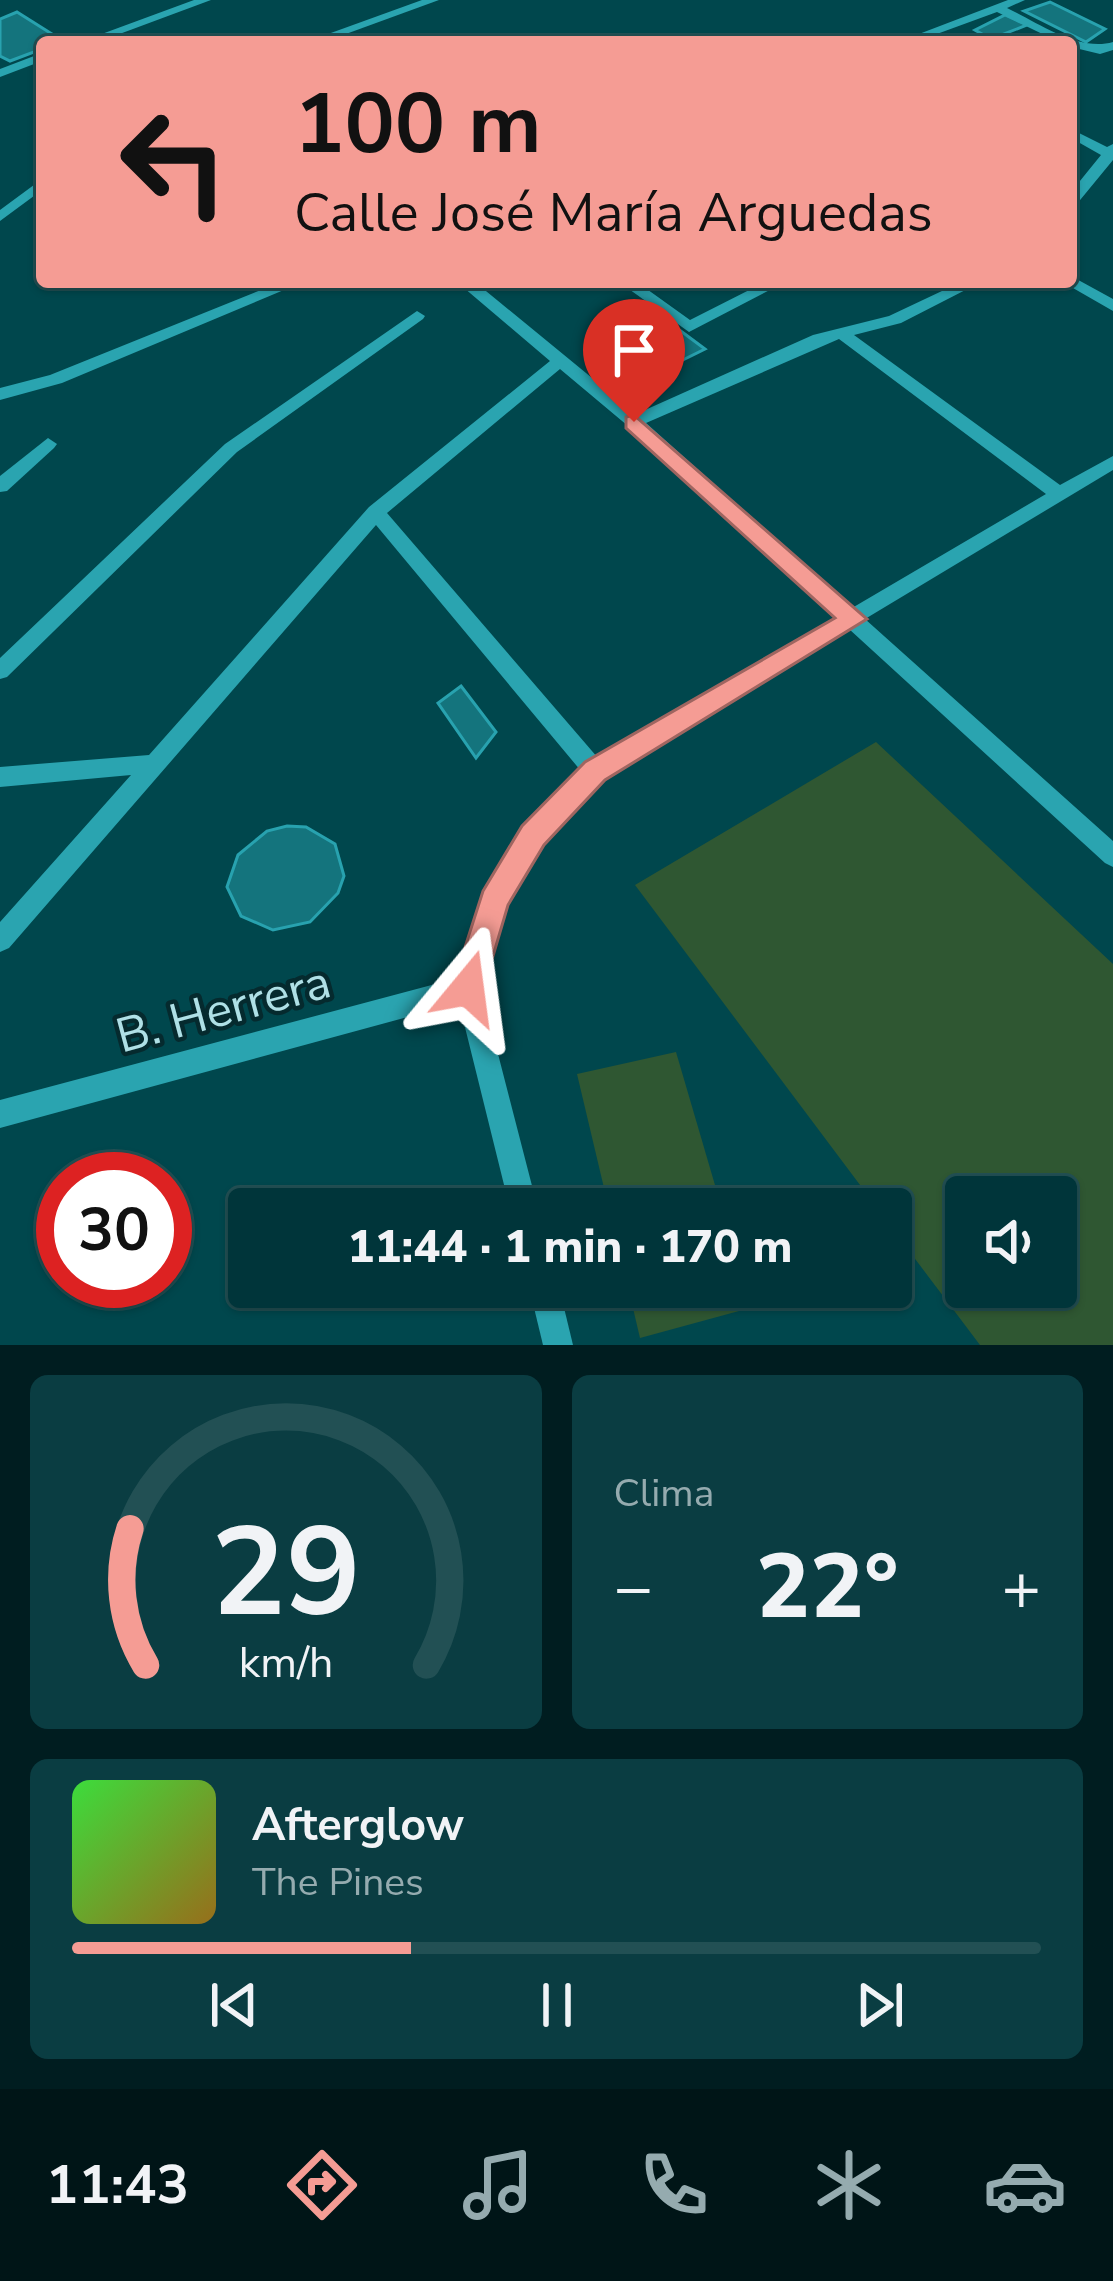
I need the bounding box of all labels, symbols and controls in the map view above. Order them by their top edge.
text: 100 m [294,67,542,182]
icon: left [96,84,252,240]
text: Calle José María Arguedas [294,176,933,250]
pin [583,299,685,422]
icon: arrive [601,317,667,383]
position arrow [405,925,531,1051]
street label: B. Herrera [109,949,338,1069]
speed limit sign: 30 [36,1152,192,1308]
map controls [945,1176,1077,1308]
button: sound [945,1176,1077,1308]
text: 11:44 · 1 min · 170 m [347,1217,793,1278]
text: Clima [614,1467,714,1520]
text: 29 [211,1488,361,1658]
text: 22° [756,1526,899,1649]
text: − [614,1543,653,1633]
text: + [1001,1543,1041,1633]
text: km/h [238,1634,333,1692]
text: Afterglow [252,1795,464,1856]
text: The Pines [252,1856,424,1909]
icon: previous [201,1972,267,2038]
icon: pause [524,1972,590,2038]
icon: next [847,1972,913,2038]
icon: directions [280,2143,364,2227]
icon: music [456,2143,540,2227]
icon: phone [632,2143,716,2227]
icon: climate [807,2143,891,2227]
icon: car [983,2143,1067,2227]
text: 11:43 [46,2148,189,2222]

